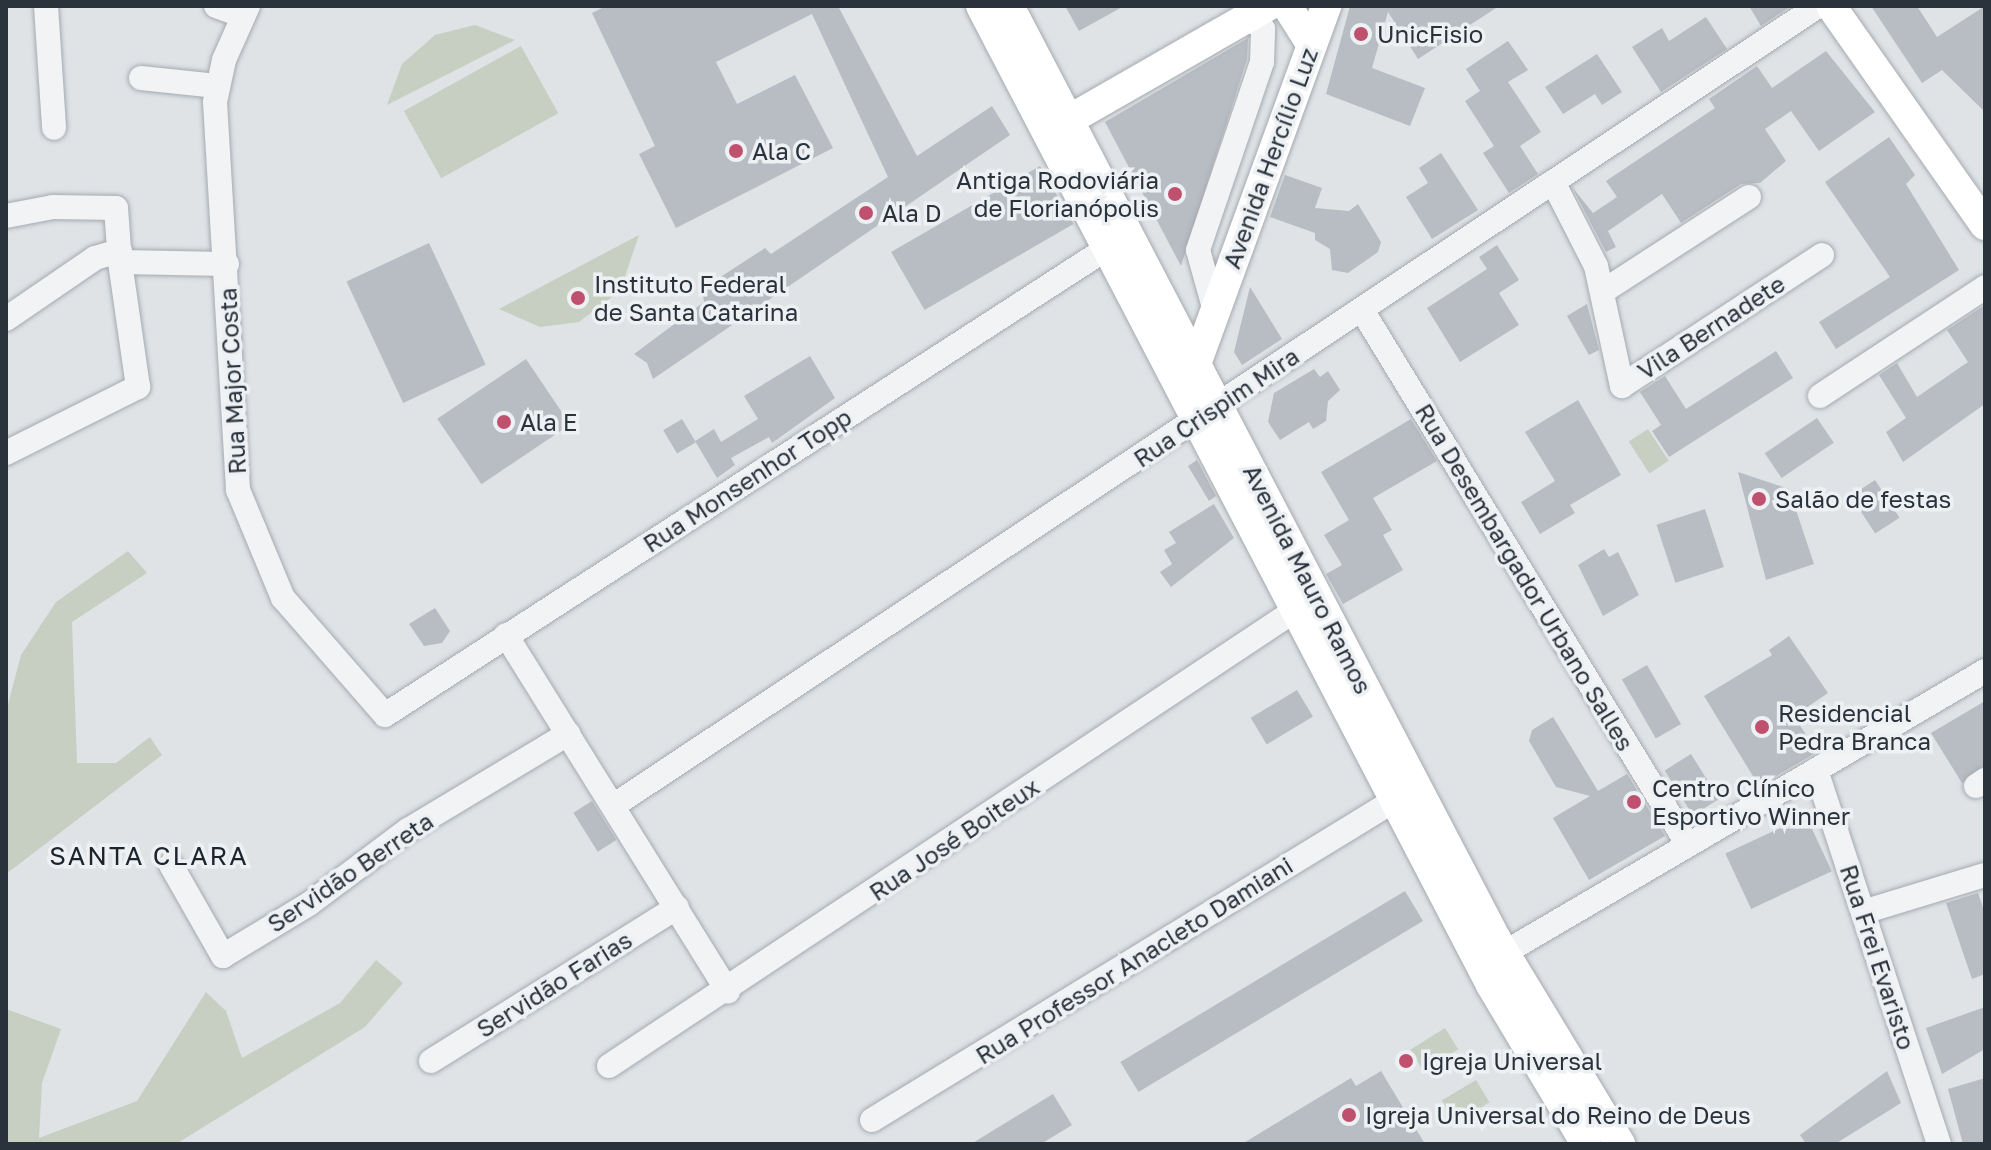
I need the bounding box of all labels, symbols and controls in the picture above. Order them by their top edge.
place label: UnicFisio [1377,20,1483,48]
marker: UnicFisio [1352,25,1370,43]
street label: Avenida Hercílio Luz [1217,44,1323,272]
place label: Ala C [752,137,811,165]
marker: Ala C [727,142,745,160]
place label: Antiga Rodoviária de Florianópolis [956,166,1159,222]
marker: Antiga Rodoviária de Florianópolis [1166,185,1184,203]
place label: Ala D [882,199,942,227]
marker: Ala D [857,204,875,222]
street label: Vila Bernadete [1632,269,1790,385]
place label: Instituto Federal de Santa Catarina [594,270,798,326]
street label: Rua Major Costa [213,287,251,475]
marker: Instituto Federal de Santa Catarina [569,289,587,307]
street label: Rua Crispim Mira [1128,341,1304,473]
street label: Rua Desembargador Urbano Salles [1410,398,1640,756]
street label: Rua Monsenhor Topp [638,402,856,558]
place label: Ala E [520,408,577,436]
marker: Ala E [495,413,513,431]
street label: Avenida Mauro Ramos [1238,460,1378,698]
place label: Salão de festas [1775,485,1951,513]
marker: Salão de festas [1750,490,1768,508]
place label: Residencial Pedra Branca [1778,699,1931,755]
marker: Residencial Pedra Branca [1753,718,1771,736]
street label: Rua José Boiteux [864,772,1044,906]
place label: Centro Clínico Esportivo Winner [1652,774,1850,830]
marker: Centro Clínico Esportivo Winner [1623,791,1645,813]
street label: Servidão Berreta [262,806,438,938]
district label: SANTA CLARA [49,840,249,872]
street label: Rua Professor Anacleto Damiani [970,850,1298,1070]
street label: Rua Frei Evaristo [1835,861,1921,1053]
street label: Servidão Farias [471,925,637,1043]
place label: Igreja Universal [1422,1047,1602,1075]
marker: Igreja Universal [1397,1052,1415,1070]
place label: Igreja Universal do Reino de Deus [1365,1101,1751,1129]
marker: Igreja Universal do Reino de Deus [1340,1106,1358,1124]

